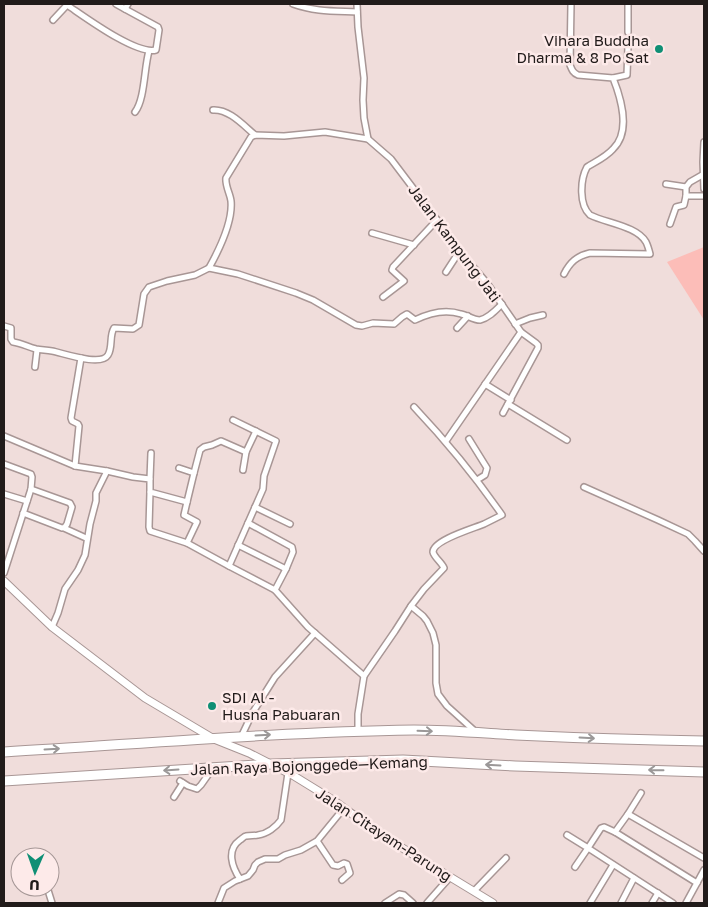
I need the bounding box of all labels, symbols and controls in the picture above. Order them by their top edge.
place label: Vihara Buddha Dharma & 8 Po Sat [516,31,649,66]
marker: Vihara Buddha Dharma & 8 Po Sat [653,43,665,55]
street label: Jalan Kampung Jati [405,181,505,305]
place label: SDI Al - Husna Pabuaran [222,688,340,723]
marker: SDI Al - Husna Pabuaran [206,700,218,712]
one-way arrow [417,726,433,735]
one-way arrow [254,731,270,740]
one-way arrow [579,733,595,743]
one-way arrow [44,745,60,754]
street label: Jalan Raya Bojonggede—Kemang [190,752,428,778]
one-way arrow [485,760,501,769]
one-way arrow [163,765,179,774]
one-way arrow [648,765,664,775]
street label: Jalan Citayam-Parung [313,783,455,885]
north arrow [10,847,60,897]
text: U [29,877,40,894]

